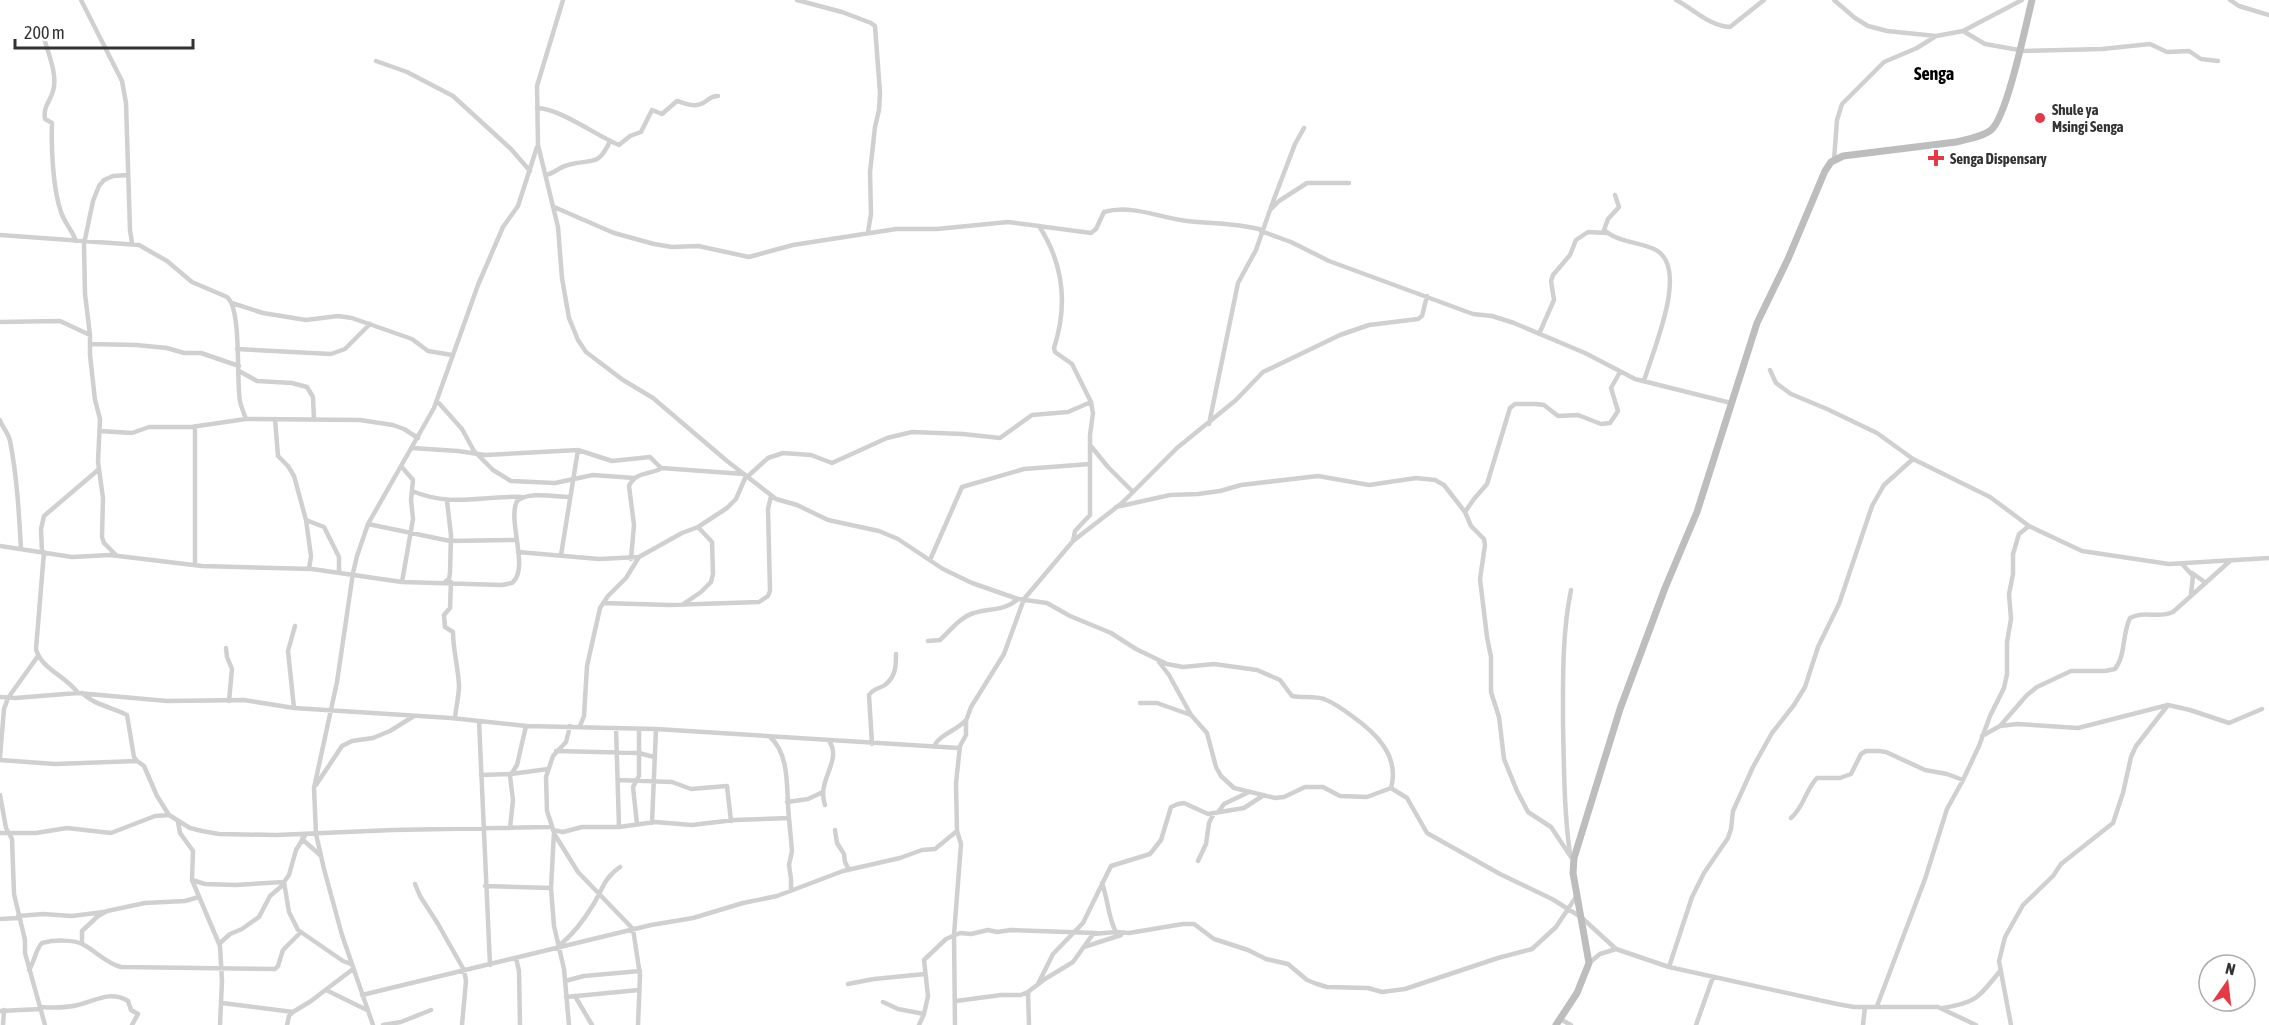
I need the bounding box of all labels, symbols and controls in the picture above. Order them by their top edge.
scale bar [15,12,194,50]
text: 200 m [24,22,65,43]
district label: Senga [1914,63,1954,84]
place label: Shule ya Msingi Senga [2052,101,2124,135]
marker: Shule ya Msingi Senga [2033,111,2047,125]
marker: Senga Dispensary [1927,149,1945,167]
place label: Senga Dispensary [1950,150,2048,167]
north arrow [2197,953,2257,1013]
text: N [2224,959,2237,978]

